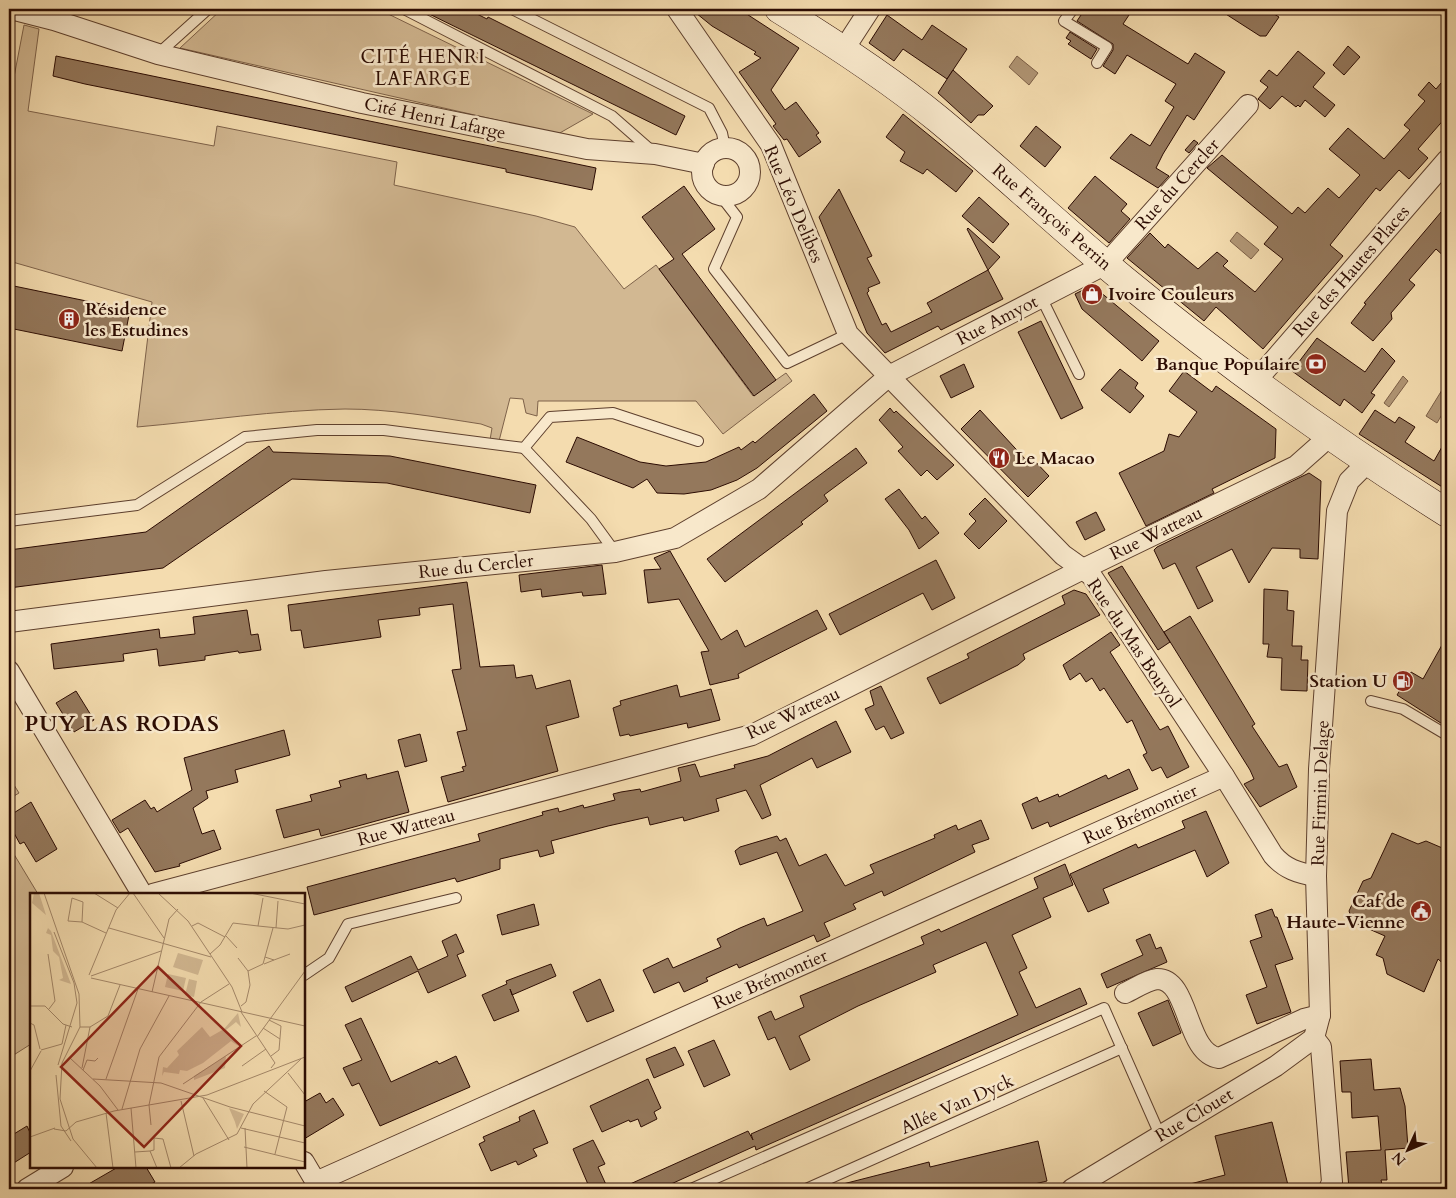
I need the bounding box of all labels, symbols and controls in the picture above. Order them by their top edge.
district label: CITÉ HENRI LAFARGE [360,44,486,92]
street label: Cité Henri Lafarge [362,91,508,146]
street label: Rue du Cercler [1129,133,1226,236]
street label: Rue Léo Delibes [758,142,830,267]
street label: Rue François Perrin [986,158,1118,277]
street label: Rue des Hautes Places [1287,200,1416,342]
shop icon: Ivoire Couleurs [1080,282,1104,306]
place label: Ivoire Couleurs [1108,282,1234,307]
street label: Rue Amyot [952,289,1043,352]
place label: Résidence les Estudines [85,297,188,343]
building icon: Résidence les Estudines [57,307,81,331]
place label: Banque Populaire [1155,352,1300,377]
bank icon: Banque Populaire [1304,352,1328,376]
restaurant icon: Le Macao [987,446,1011,470]
place label: Le Macao [1015,446,1095,471]
street label: Rue Watteau [1106,500,1207,567]
street label: Rue du Cercler [417,548,535,585]
street label: Rue du Mas Bouyol [1081,574,1186,713]
place label: Station U [1309,669,1387,694]
fuel station icon: Station U [1391,669,1415,693]
street label: Rue Watteau [743,681,844,746]
district label: PUY LAS RODAS [24,709,220,739]
street label: Rue Firmin Delage [1305,720,1336,866]
street label: Rue Brémontier [1079,778,1202,851]
street label: Rue Watteau [354,802,458,853]
place label: Caf de Haute-Vienne [1286,889,1405,935]
inset map [30,893,305,1168]
public building icon: Caf de Haute-Vienne [1409,899,1433,923]
street label: Rue Brémontier [709,943,832,1016]
street label: Allée Van Dyck [897,1068,1018,1141]
street label: Rue Clouet [1150,1082,1238,1149]
north arrow [1384,1126,1434,1176]
text: N [1388,1148,1410,1170]

